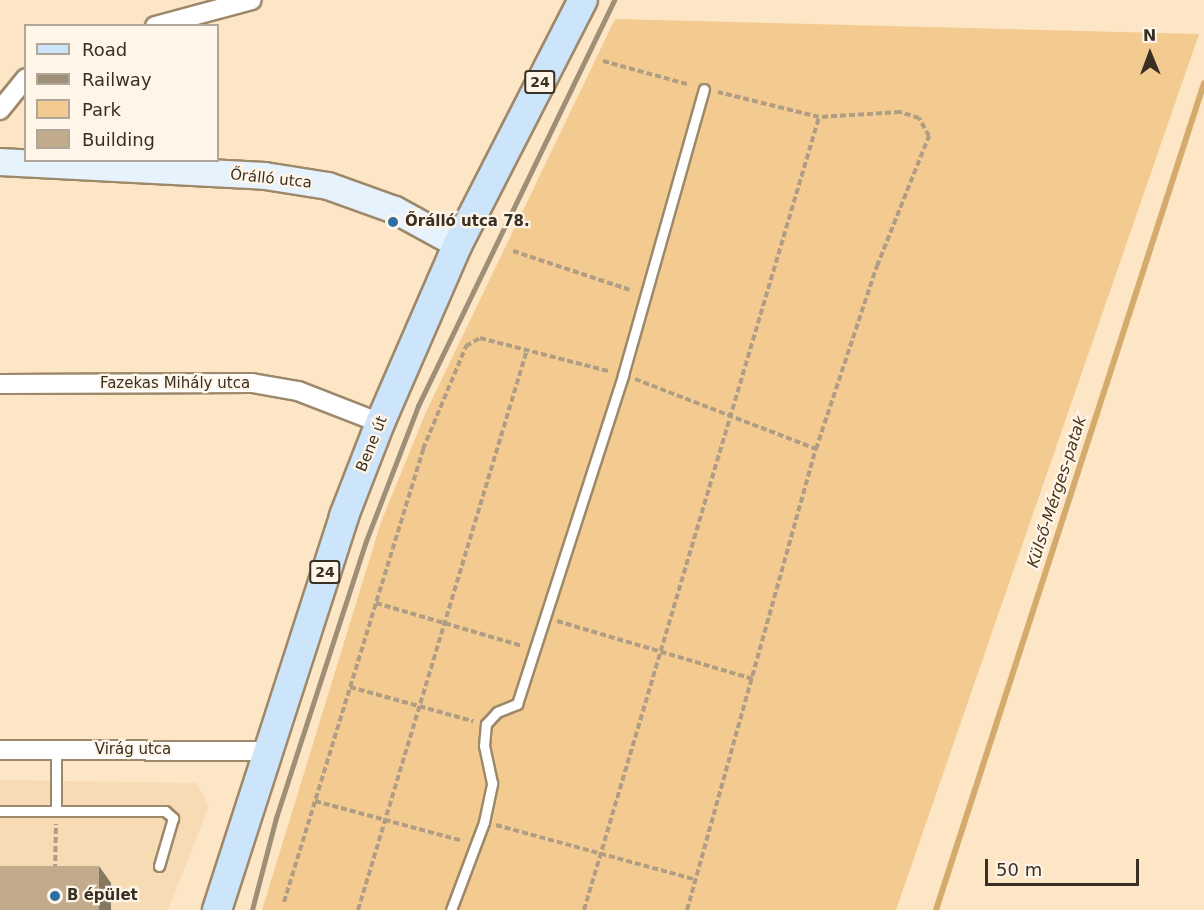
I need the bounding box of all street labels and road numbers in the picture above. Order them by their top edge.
road number: 24 [524,71,556,93]
street label: Őrálló utca [229,166,313,192]
street label: Fazekas Mihály utca [100,375,250,393]
street label: Bene út [353,414,391,474]
road number: 24 [308,561,342,583]
street label: Virág utca [95,741,171,759]

